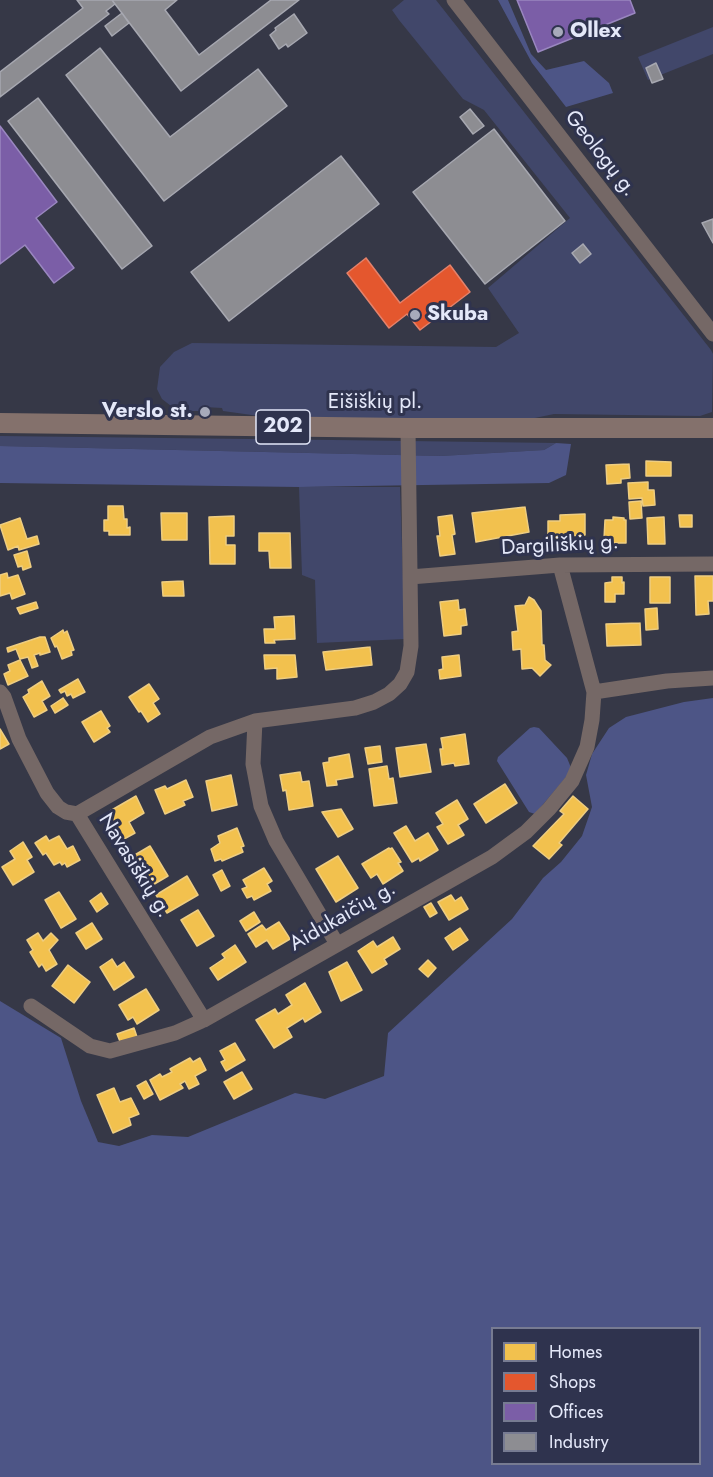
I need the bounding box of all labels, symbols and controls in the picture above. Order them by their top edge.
place label: Ollex [570,19,621,45]
marker: Ollex [551,25,565,39]
street label: Geologų g. [559,106,641,202]
place label: Skuba [427,302,488,328]
marker: Skuba [408,308,422,322]
street label: Eišiškių pl. [328,390,422,416]
place label: Verslo st. [102,399,193,425]
marker: Verslo st. [198,405,212,419]
road number: 202 [256,410,310,444]
street label: Dargiliškių g. [501,530,619,562]
street label: Navasiškių g. [92,809,176,923]
street label: Aidukaičių g. [286,877,400,957]
legend [491,1327,701,1465]
text: Homes [549,1339,602,1365]
text: Shops [549,1369,596,1395]
text: Offices [549,1399,603,1425]
text: Industry [549,1429,609,1455]

